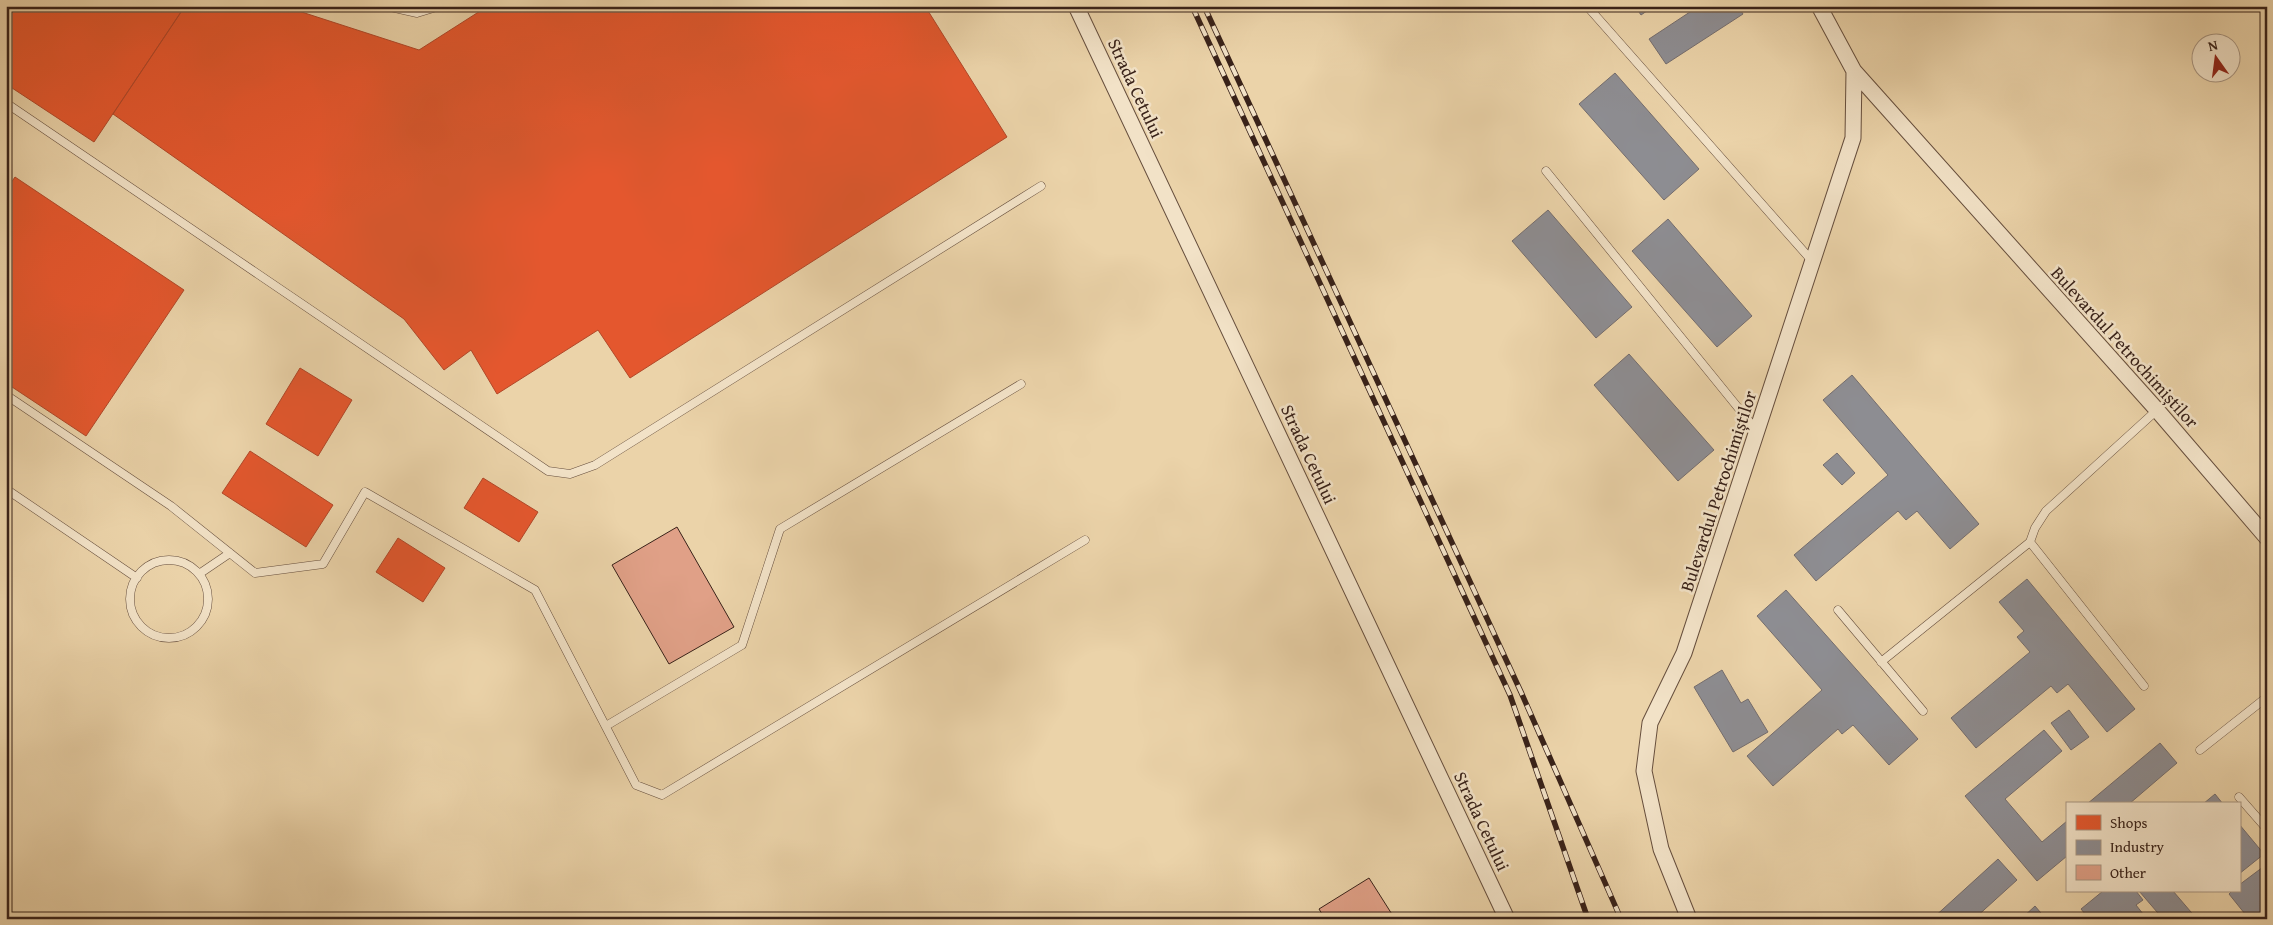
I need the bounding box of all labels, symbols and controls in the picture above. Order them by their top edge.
north arrow [2190,32,2240,82]
street label: Strada Cetului [1101,34,1171,142]
text: N [2206,34,2220,56]
street label: Bulevardul Petrochimiștilor [2045,260,2206,434]
street label: Bulevardul Petrochimiștilor [1673,387,1763,595]
street label: Strada Cetului [1274,400,1344,508]
street label: Strada Cetului [1447,767,1517,875]
legend [2066,802,2240,892]
text: Shops [2110,812,2147,833]
text: Industry [2110,836,2165,857]
text: Other [2110,862,2146,883]

